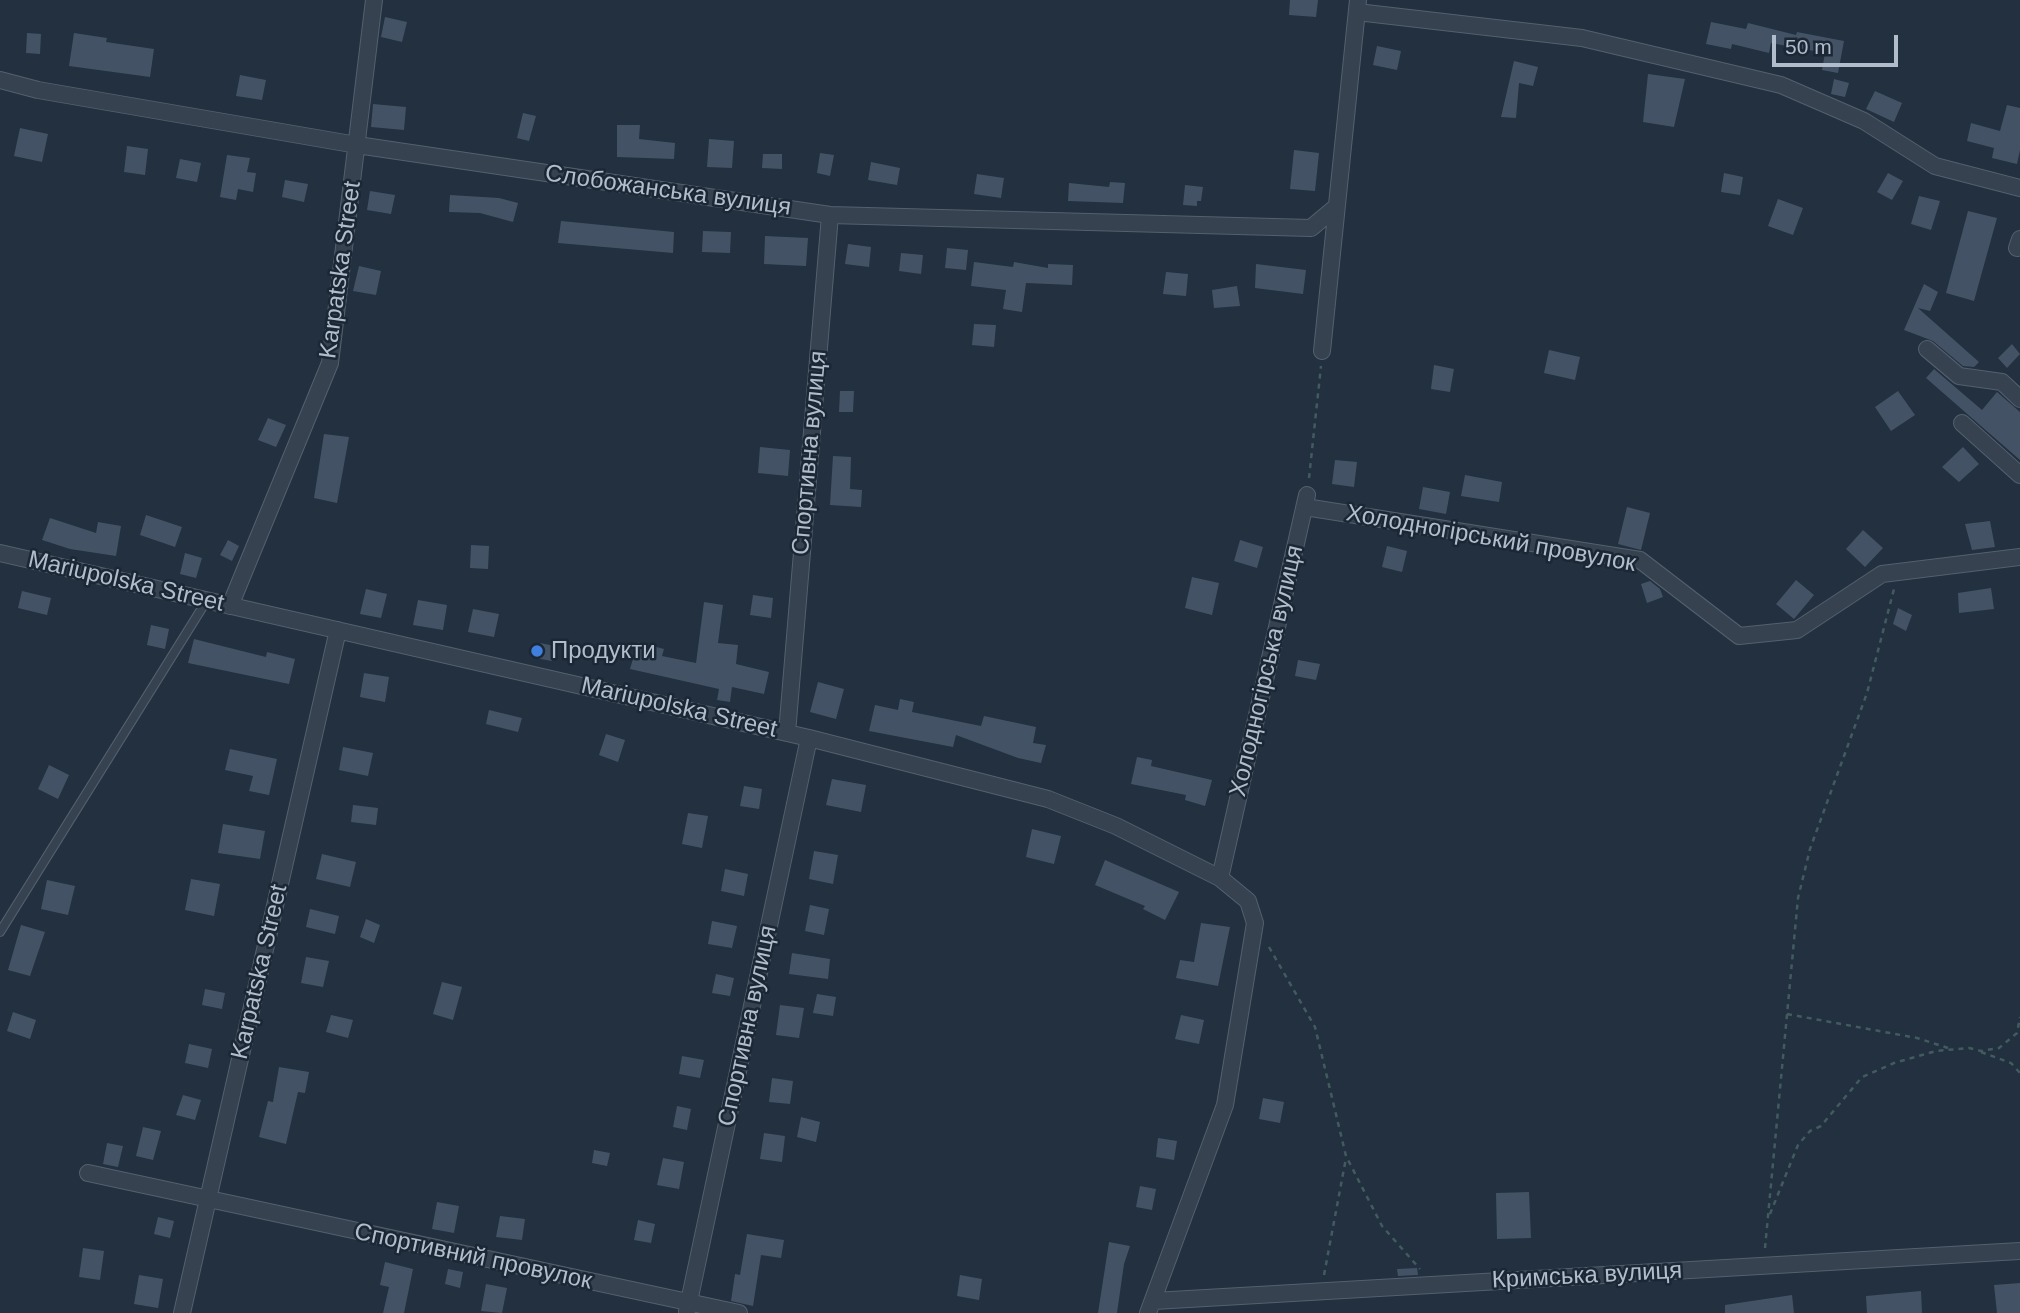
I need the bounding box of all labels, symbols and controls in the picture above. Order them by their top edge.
scale bar [1775,21,1901,65]
text: 50 m [1785,35,1832,58]
street label: Слобожанська вулиця [543,159,793,223]
street label: Karpatska Street [314,179,368,361]
street label: Спортивна вулиця [787,350,833,556]
street label: Холодногірський провулок [1344,499,1638,579]
street label: Холодногірська вулиця [1224,543,1310,799]
street label: Mariupolska Street [25,545,227,619]
place label: Продукти [551,637,656,665]
marker: Продукти [529,643,545,659]
street label: Mariupolska Street [578,671,780,745]
street label: Karpatska Street [226,882,294,1062]
street label: Спортивна вулиця [713,923,783,1129]
street label: Спортивний провулок [352,1218,594,1296]
street label: Кримська вулиця [1491,1257,1683,1295]

